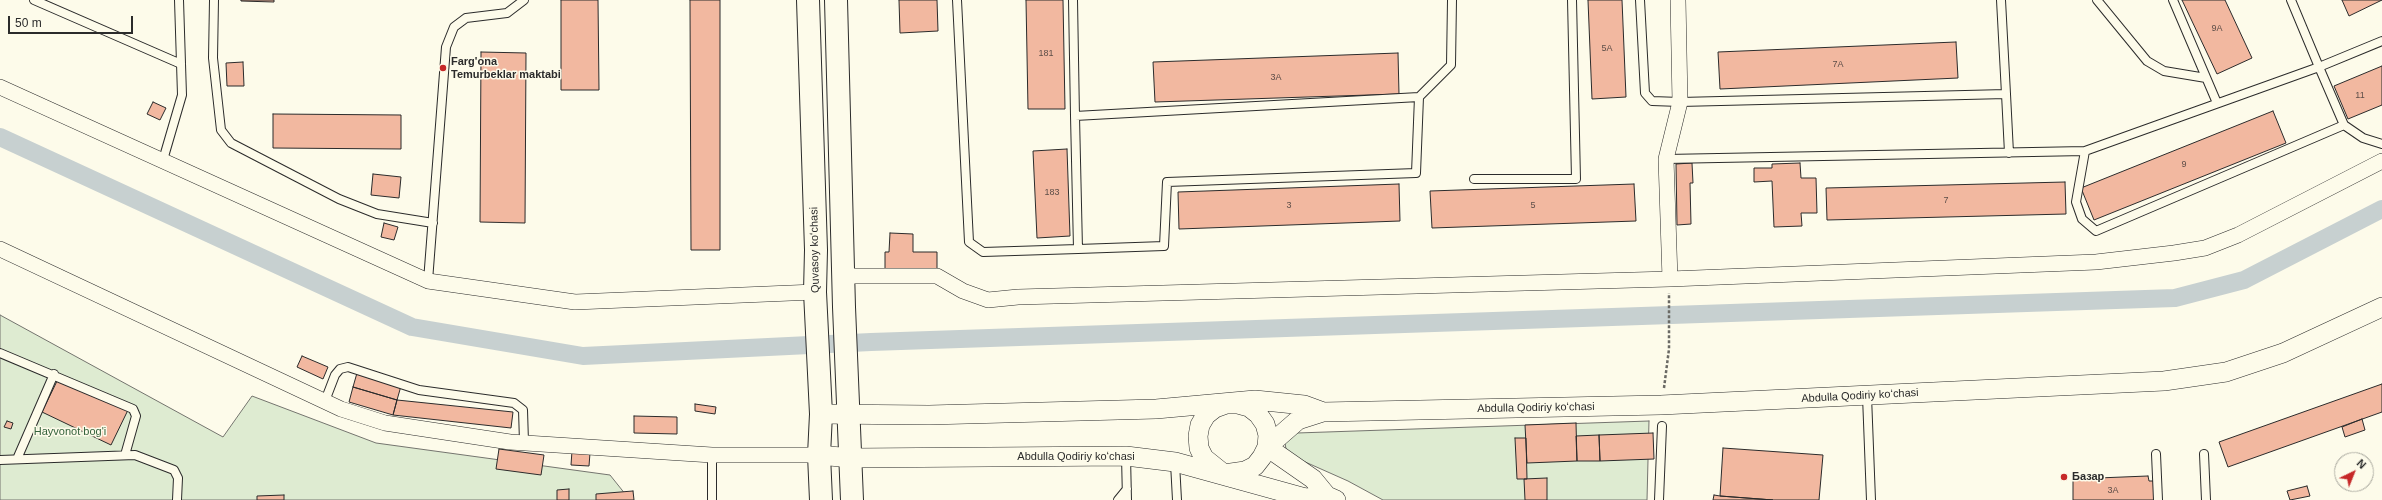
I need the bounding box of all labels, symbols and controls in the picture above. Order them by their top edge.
scale bar [10,8,135,34]
text: 50 m [15,16,42,30]
house number: 9А [2211,24,2223,34]
house number: 5А [1601,44,1613,54]
house number: 181 [1038,49,1054,59]
place label: Farg'ona Temurbeklar maktabi [451,55,561,81]
house number: 7А [1832,60,1844,70]
marker: Farg'ona Temurbeklar maktabi [438,63,448,73]
house number: 3А [1270,73,1282,83]
house number: 11 [2355,91,2365,101]
house number: 9 [2181,160,2187,170]
house number: 183 [1044,188,1060,198]
house number: 7 [1943,196,1949,206]
house number: 3 [1286,201,1292,211]
house number: 5 [1530,201,1536,211]
street label: Quvasoy koʻchasi [808,207,822,293]
street label: Abdulla Qodiriy koʻchasi [1801,386,1919,406]
street label: Abdulla Qodiriy koʻchasi [1477,400,1595,416]
park label: Hayvonot bog'i [34,425,106,439]
street label: Abdulla Qodiriy koʻchasi [1017,450,1135,464]
north arrow [2334,452,2374,492]
text: N [2354,457,2368,471]
place label: Базар [2072,470,2104,484]
marker: Базар [2059,472,2069,482]
house number: 3А [2107,486,2119,496]

